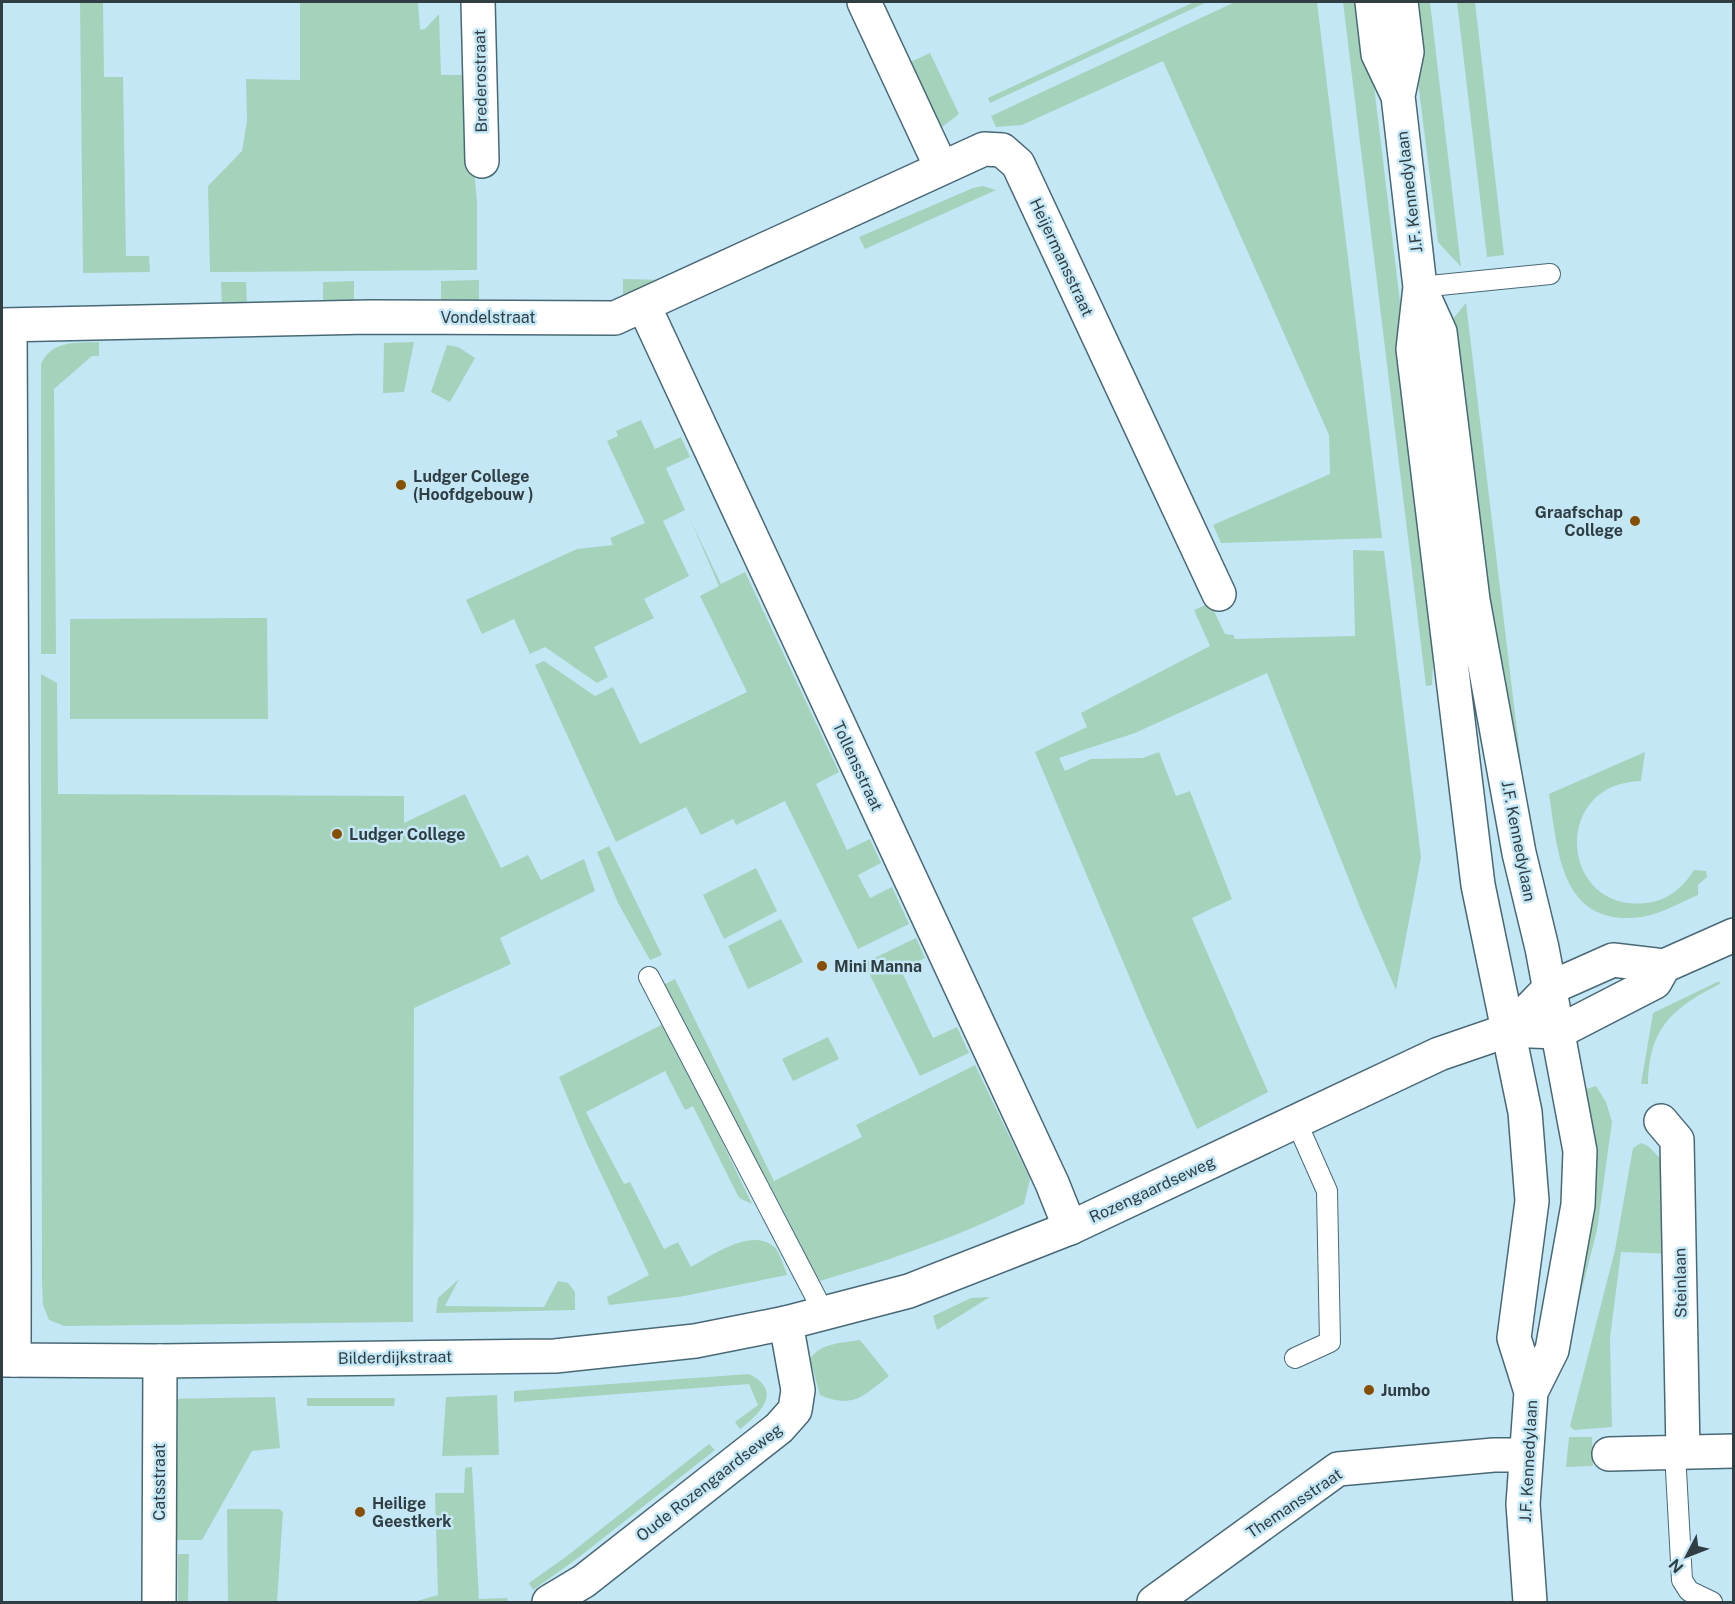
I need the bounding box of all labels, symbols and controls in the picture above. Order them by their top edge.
street label: Brederostraat [470,29,491,133]
street label: J.F. Kennedylaan [1393,130,1426,254]
street label: Heijermansstraat [1026,195,1097,319]
street label: Vondelstraat [440,308,536,327]
place label: Ludger College (Hoofdgebouw ) [413,467,534,504]
marker: Ludger College (Hoofdgebouw ) [394,478,408,492]
place label: Graafschap College [1535,503,1623,540]
marker: Graafschap College [1628,514,1642,528]
street label: Tollensstraat [829,719,887,814]
street label: J.F. Kennedylaan [1498,779,1540,903]
place label: Ludger College [349,825,466,844]
marker: Ludger College [330,827,344,841]
place label: Mini Manna [834,957,922,976]
marker: Mini Manna [815,959,829,973]
street label: Rozengaardseweg [1086,1152,1218,1227]
street label: Steinlaan [1670,1248,1691,1318]
street label: Bilderdijkstraat [338,1347,452,1368]
place label: Jumbo [1381,1381,1430,1400]
marker: Jumbo [1362,1383,1376,1397]
street label: J.F. Kennedylaan [1516,1399,1541,1523]
street label: Oude Rozengaardseweg [632,1419,786,1545]
street label: Catsstraat [150,1443,169,1521]
street label: Themansstraat [1243,1464,1346,1542]
place label: Heilige Geestkerk [372,1494,452,1531]
marker: Heilige Geestkerk [353,1505,367,1519]
north arrow [1657,1526,1717,1586]
text: N [1665,1555,1687,1577]

